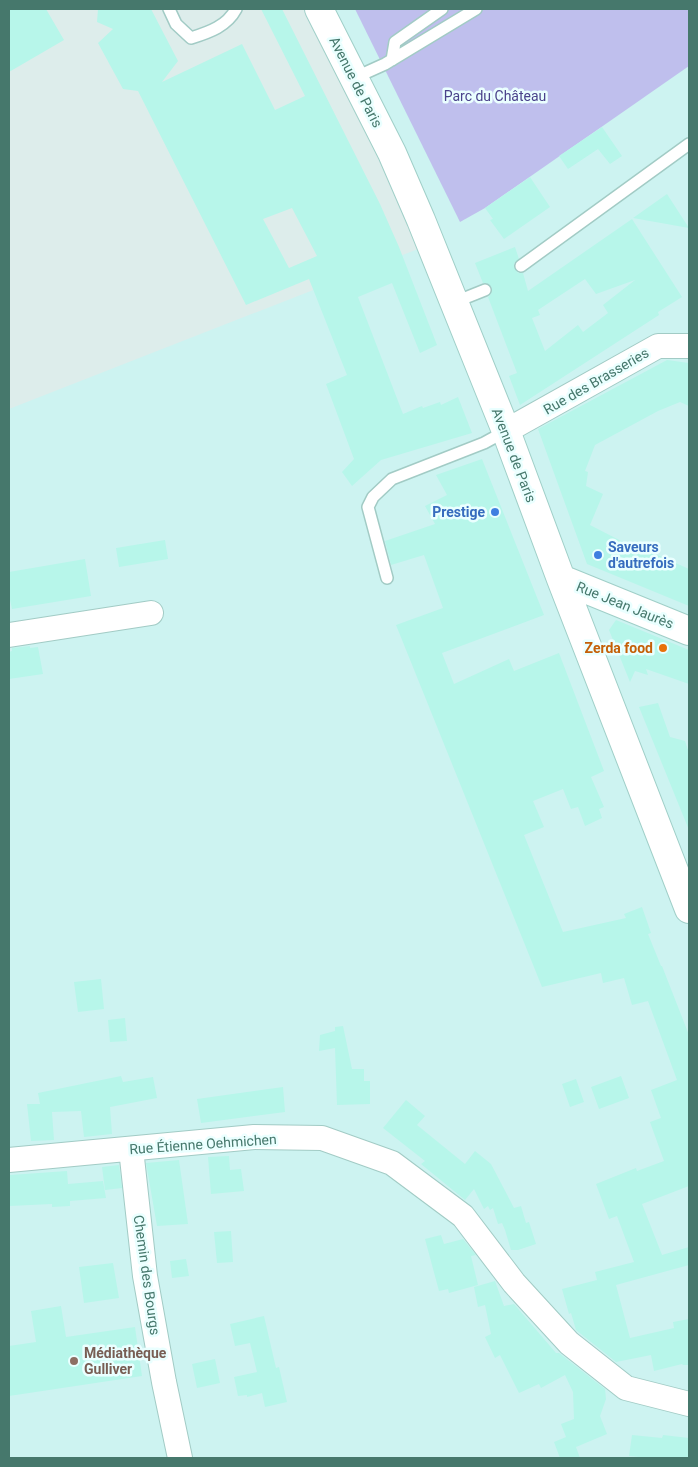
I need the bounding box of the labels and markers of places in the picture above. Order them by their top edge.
place label: Prestige [432,504,485,520]
marker: Prestige [489,506,501,518]
place label: Saveurs d'autrefois [608,539,674,571]
marker: Saveurs d'autrefois [592,549,604,561]
place label: Zerda food [585,640,653,656]
marker: Zerda food [657,642,669,654]
place label: Médiathèque Gulliver [84,1345,167,1377]
marker: Médiathèque Gulliver [68,1355,80,1367]

